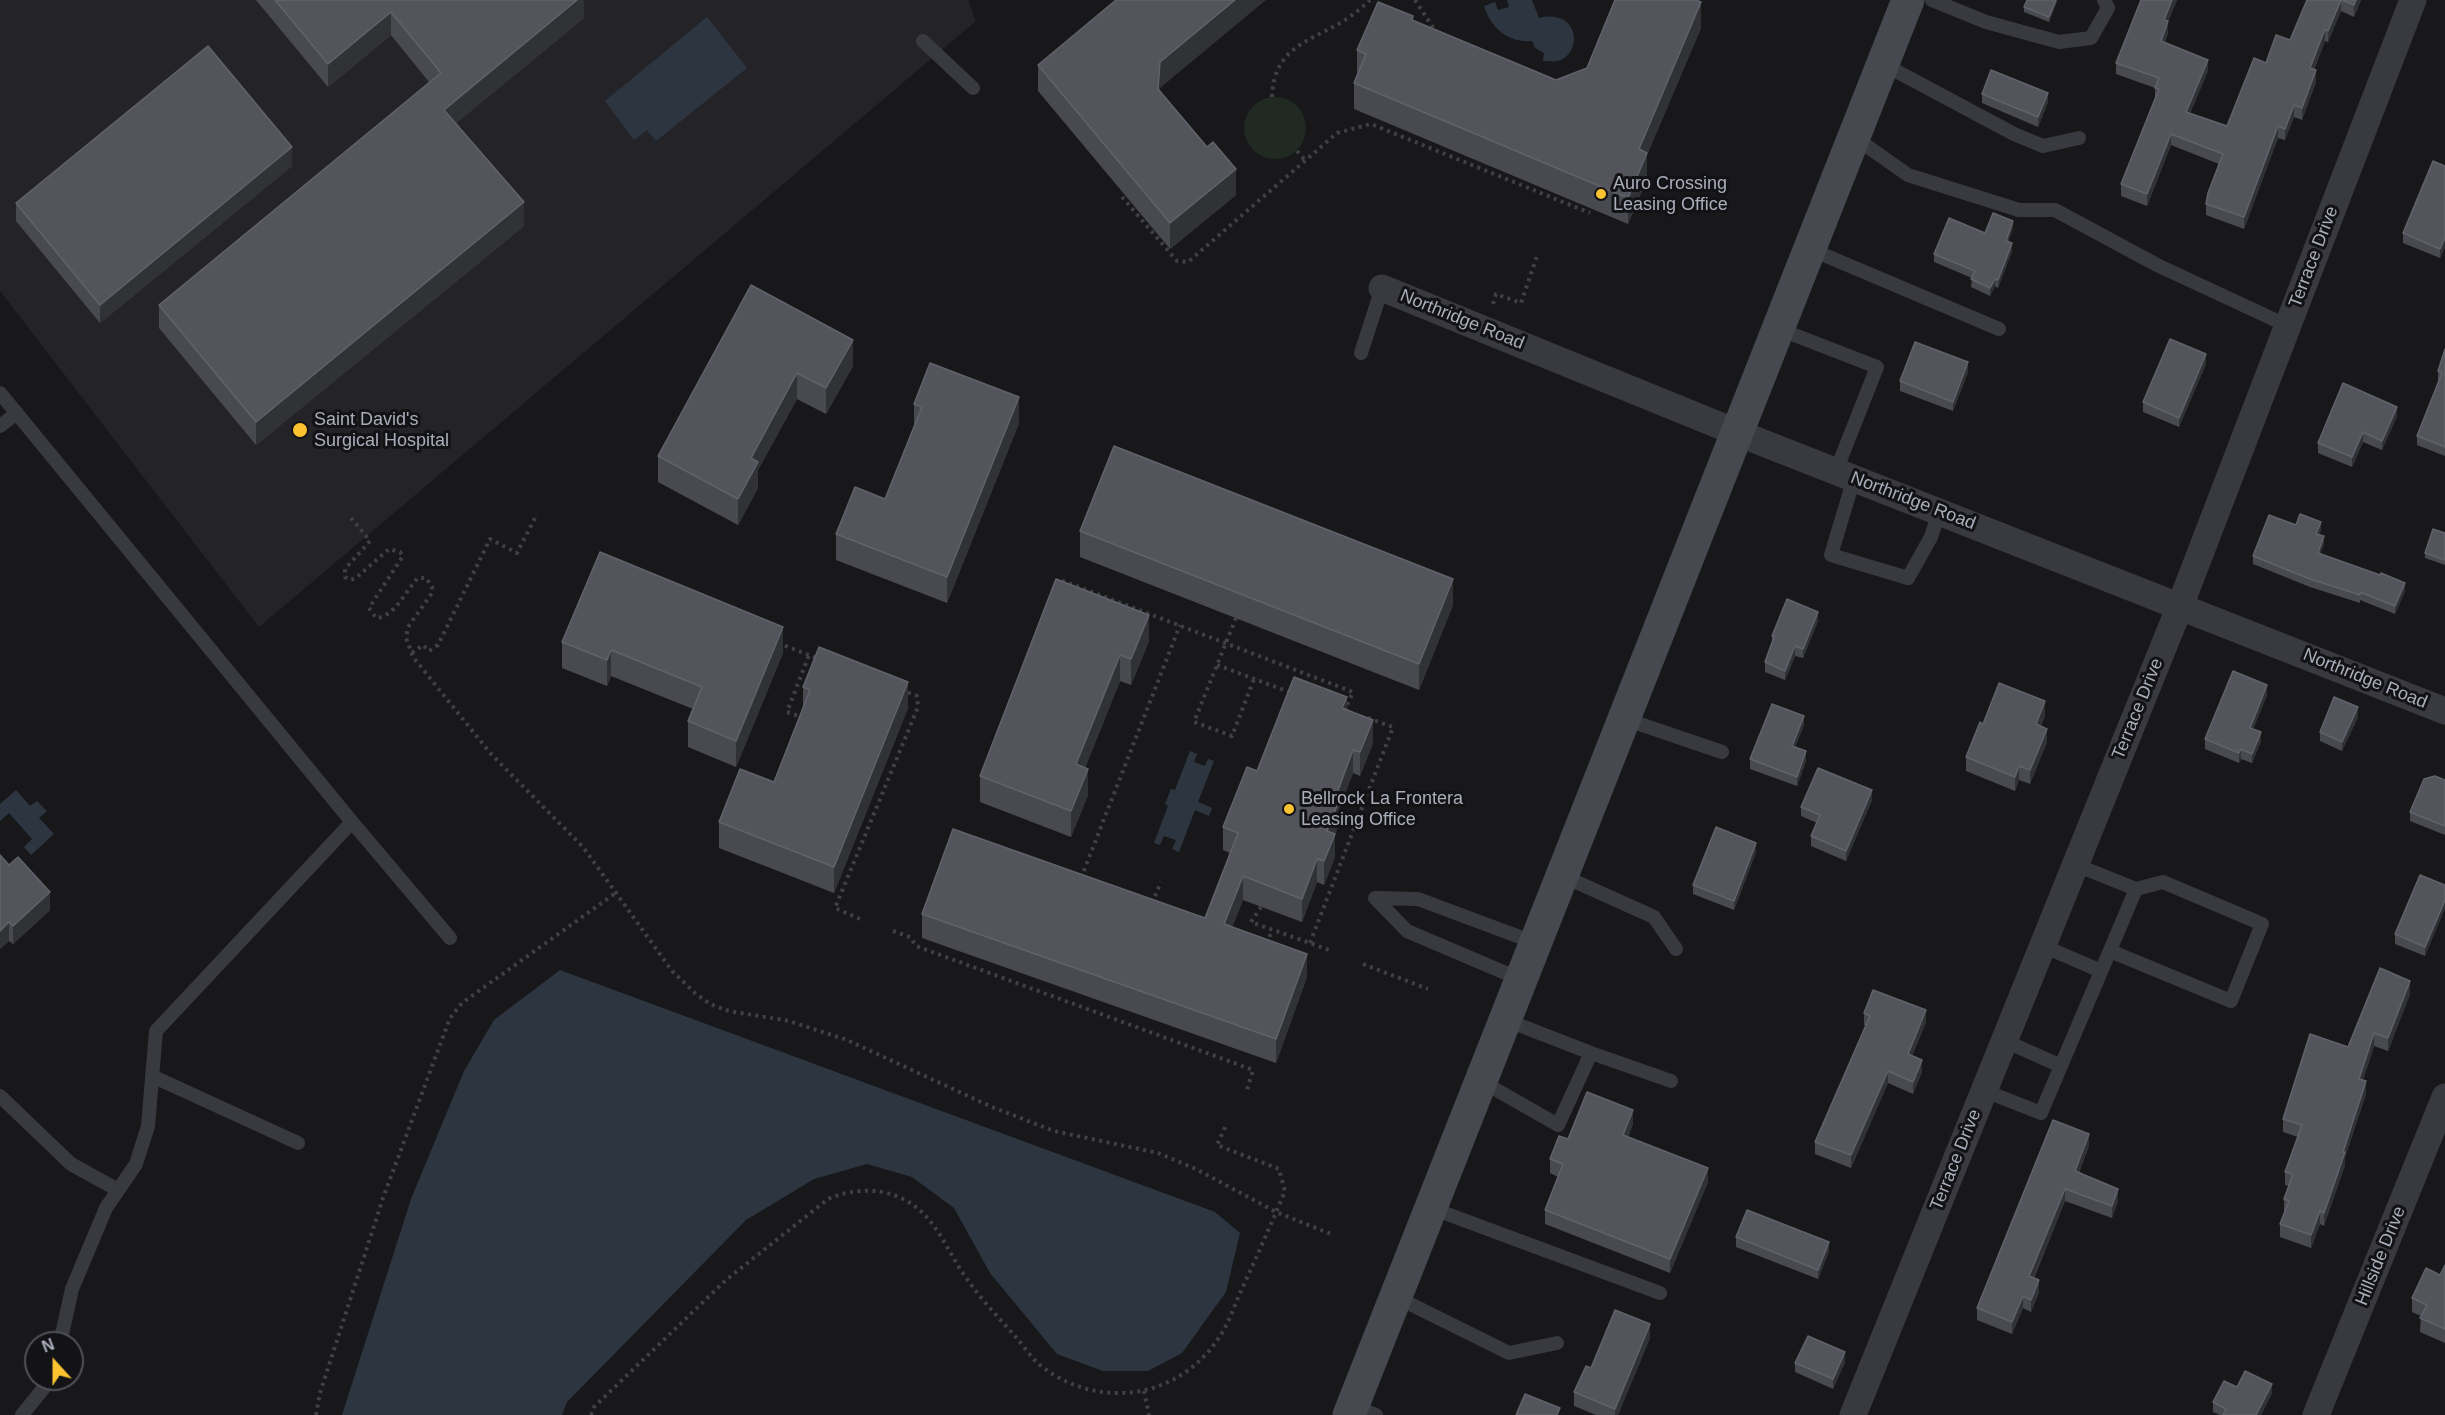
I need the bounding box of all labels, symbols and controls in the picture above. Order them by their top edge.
place label: Auro Crossing Leasing Office [1613,173,1728,216]
marker: Auro Crossing Leasing Office [1594,187,1608,201]
street label: Terrace Drive [2285,203,2343,311]
street label: Northridge Road [1397,285,1527,355]
place label: Saint David's Surgical Hospital [314,409,449,452]
marker: Saint David's Surgical Hospital [291,421,309,439]
street label: Northridge Road [1847,467,1979,535]
street label: Northridge Road [2300,644,2430,714]
street label: Terrace Drive [2108,655,2168,763]
place label: Bellrock La Frontera Leasing Office [1301,788,1463,830]
marker: Bellrock La Frontera Leasing Office [1282,802,1296,816]
street label: Terrace Drive [1926,1106,1986,1214]
street label: Hillside Drive [2351,1203,2411,1309]
north arrow [24,1331,84,1391]
text: N [40,1336,57,1356]

